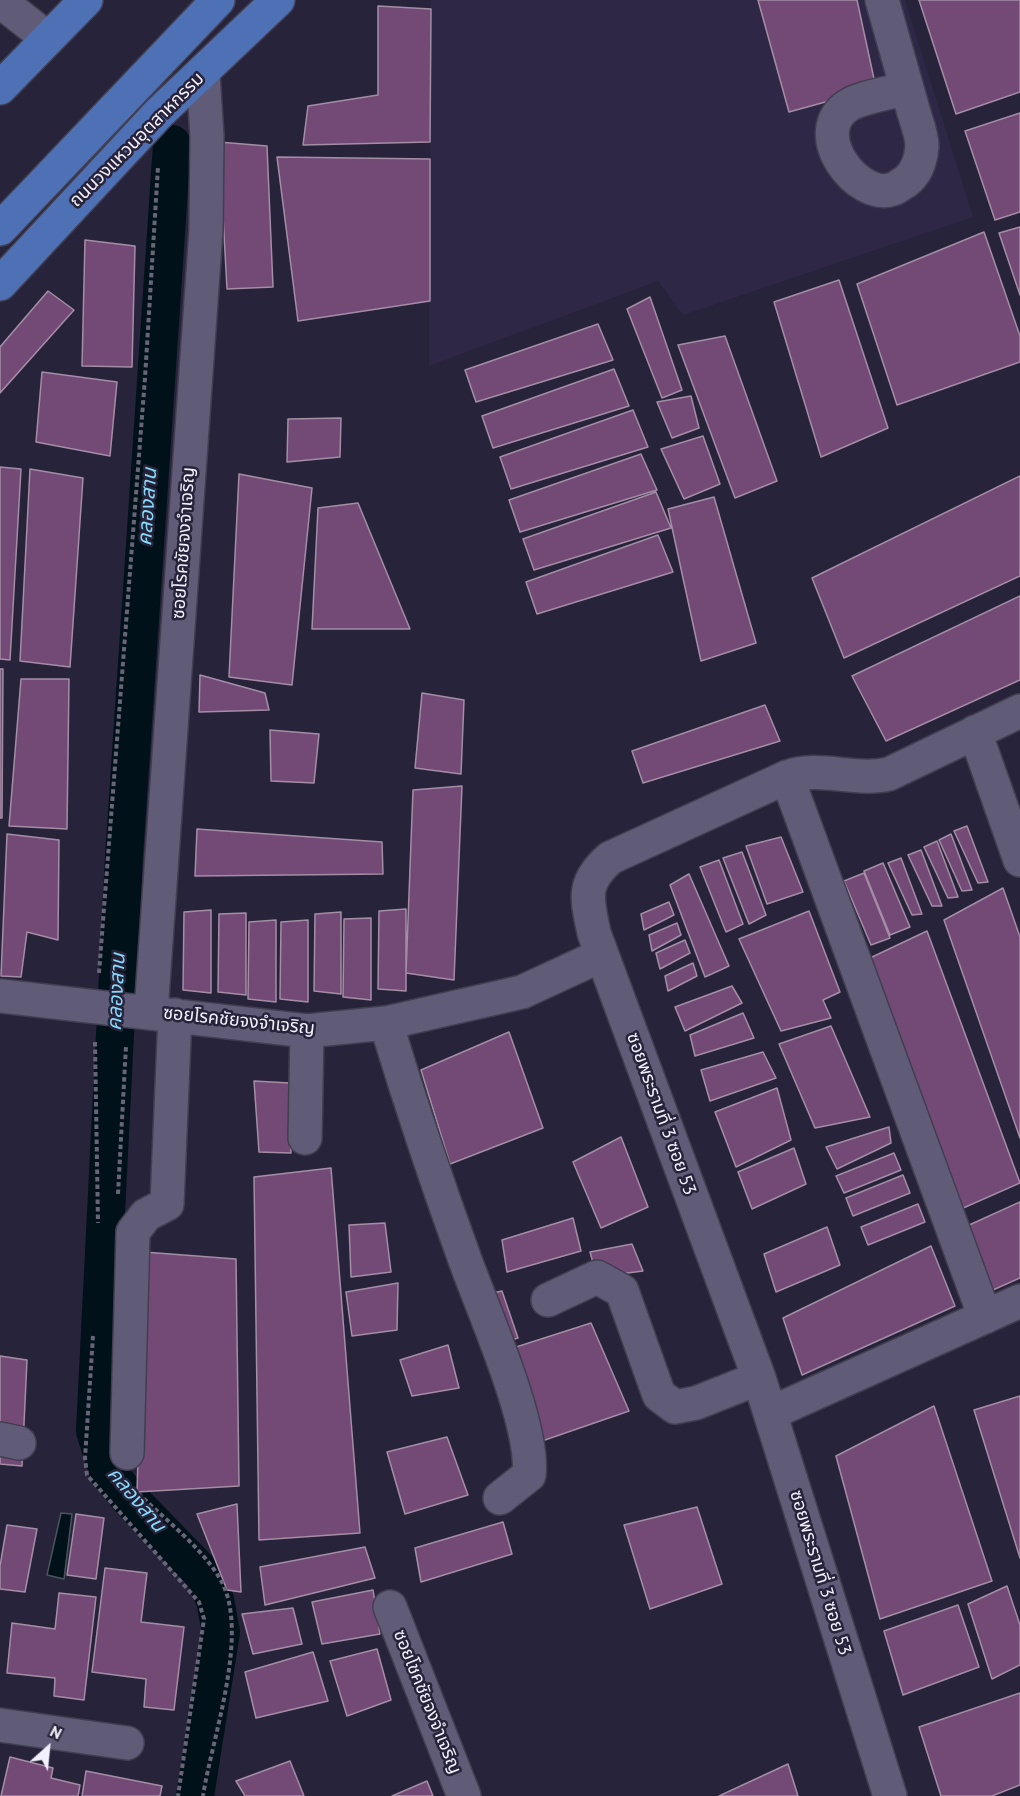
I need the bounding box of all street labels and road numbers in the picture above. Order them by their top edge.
street label: ถนนวงแหวนอุตสาหกรรม [65,68,209,212]
street label: ซอยโรคชัยจงจำเจริญ [168,466,200,620]
street label: ซอยโรคชัยจงจำเจริญ [162,1002,316,1040]
street label: ซอยพระรามที่ 3 ซอย 53 [622,1030,700,1198]
street label: ซอยพระรามที่ 3 ซอย 53 [785,1488,855,1658]
street label: ซอยโชคชัยจงจำเจริญ [388,1627,466,1777]

